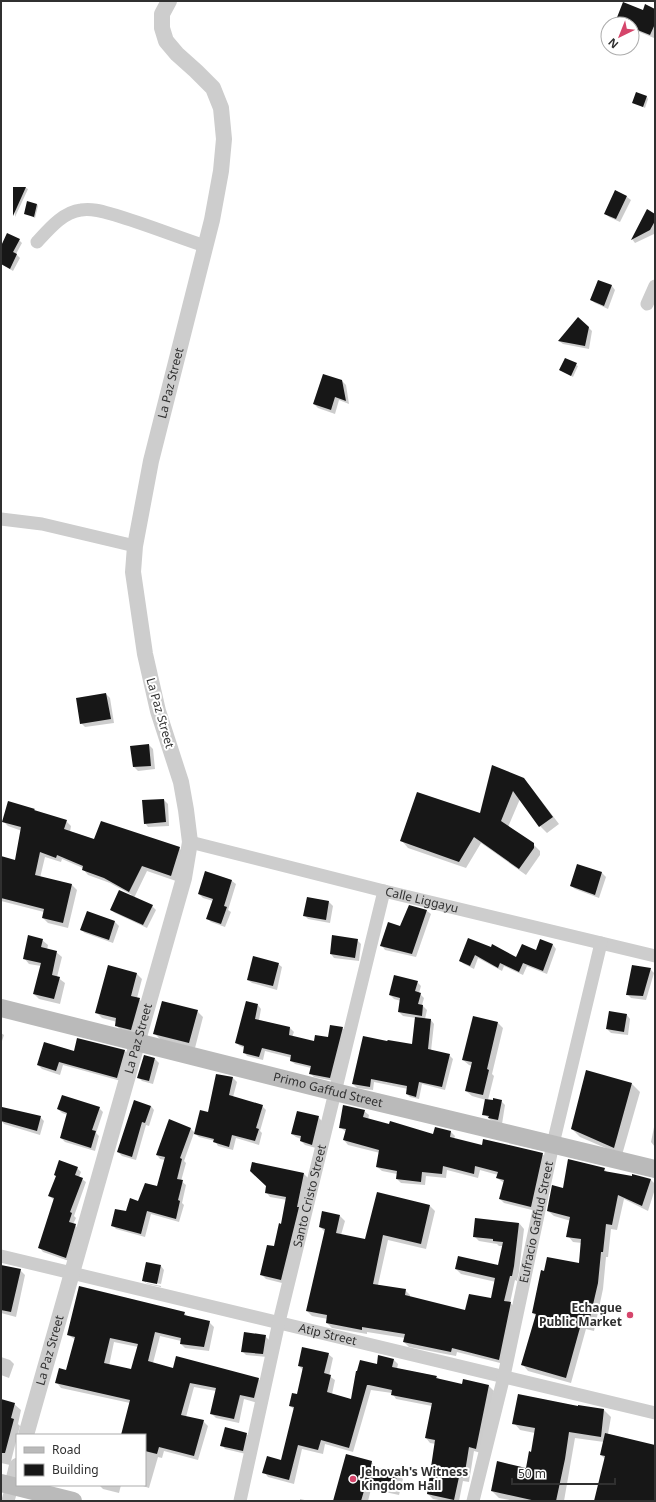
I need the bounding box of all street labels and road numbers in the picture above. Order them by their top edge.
street label: La Paz Street [153,345,188,420]
street label: La Paz Street [142,676,179,751]
street label: Calle Liggayu [384,883,460,917]
street label: La Paz Street [120,1001,156,1076]
street label: Primo Gaffud Street [271,1068,385,1111]
street label: Santo Cristo Street [289,1142,330,1249]
street label: Eufracio Gaffud Street [515,1159,557,1285]
street label: La Paz Street [31,1312,68,1387]
street label: Atip Street [297,1319,359,1349]

